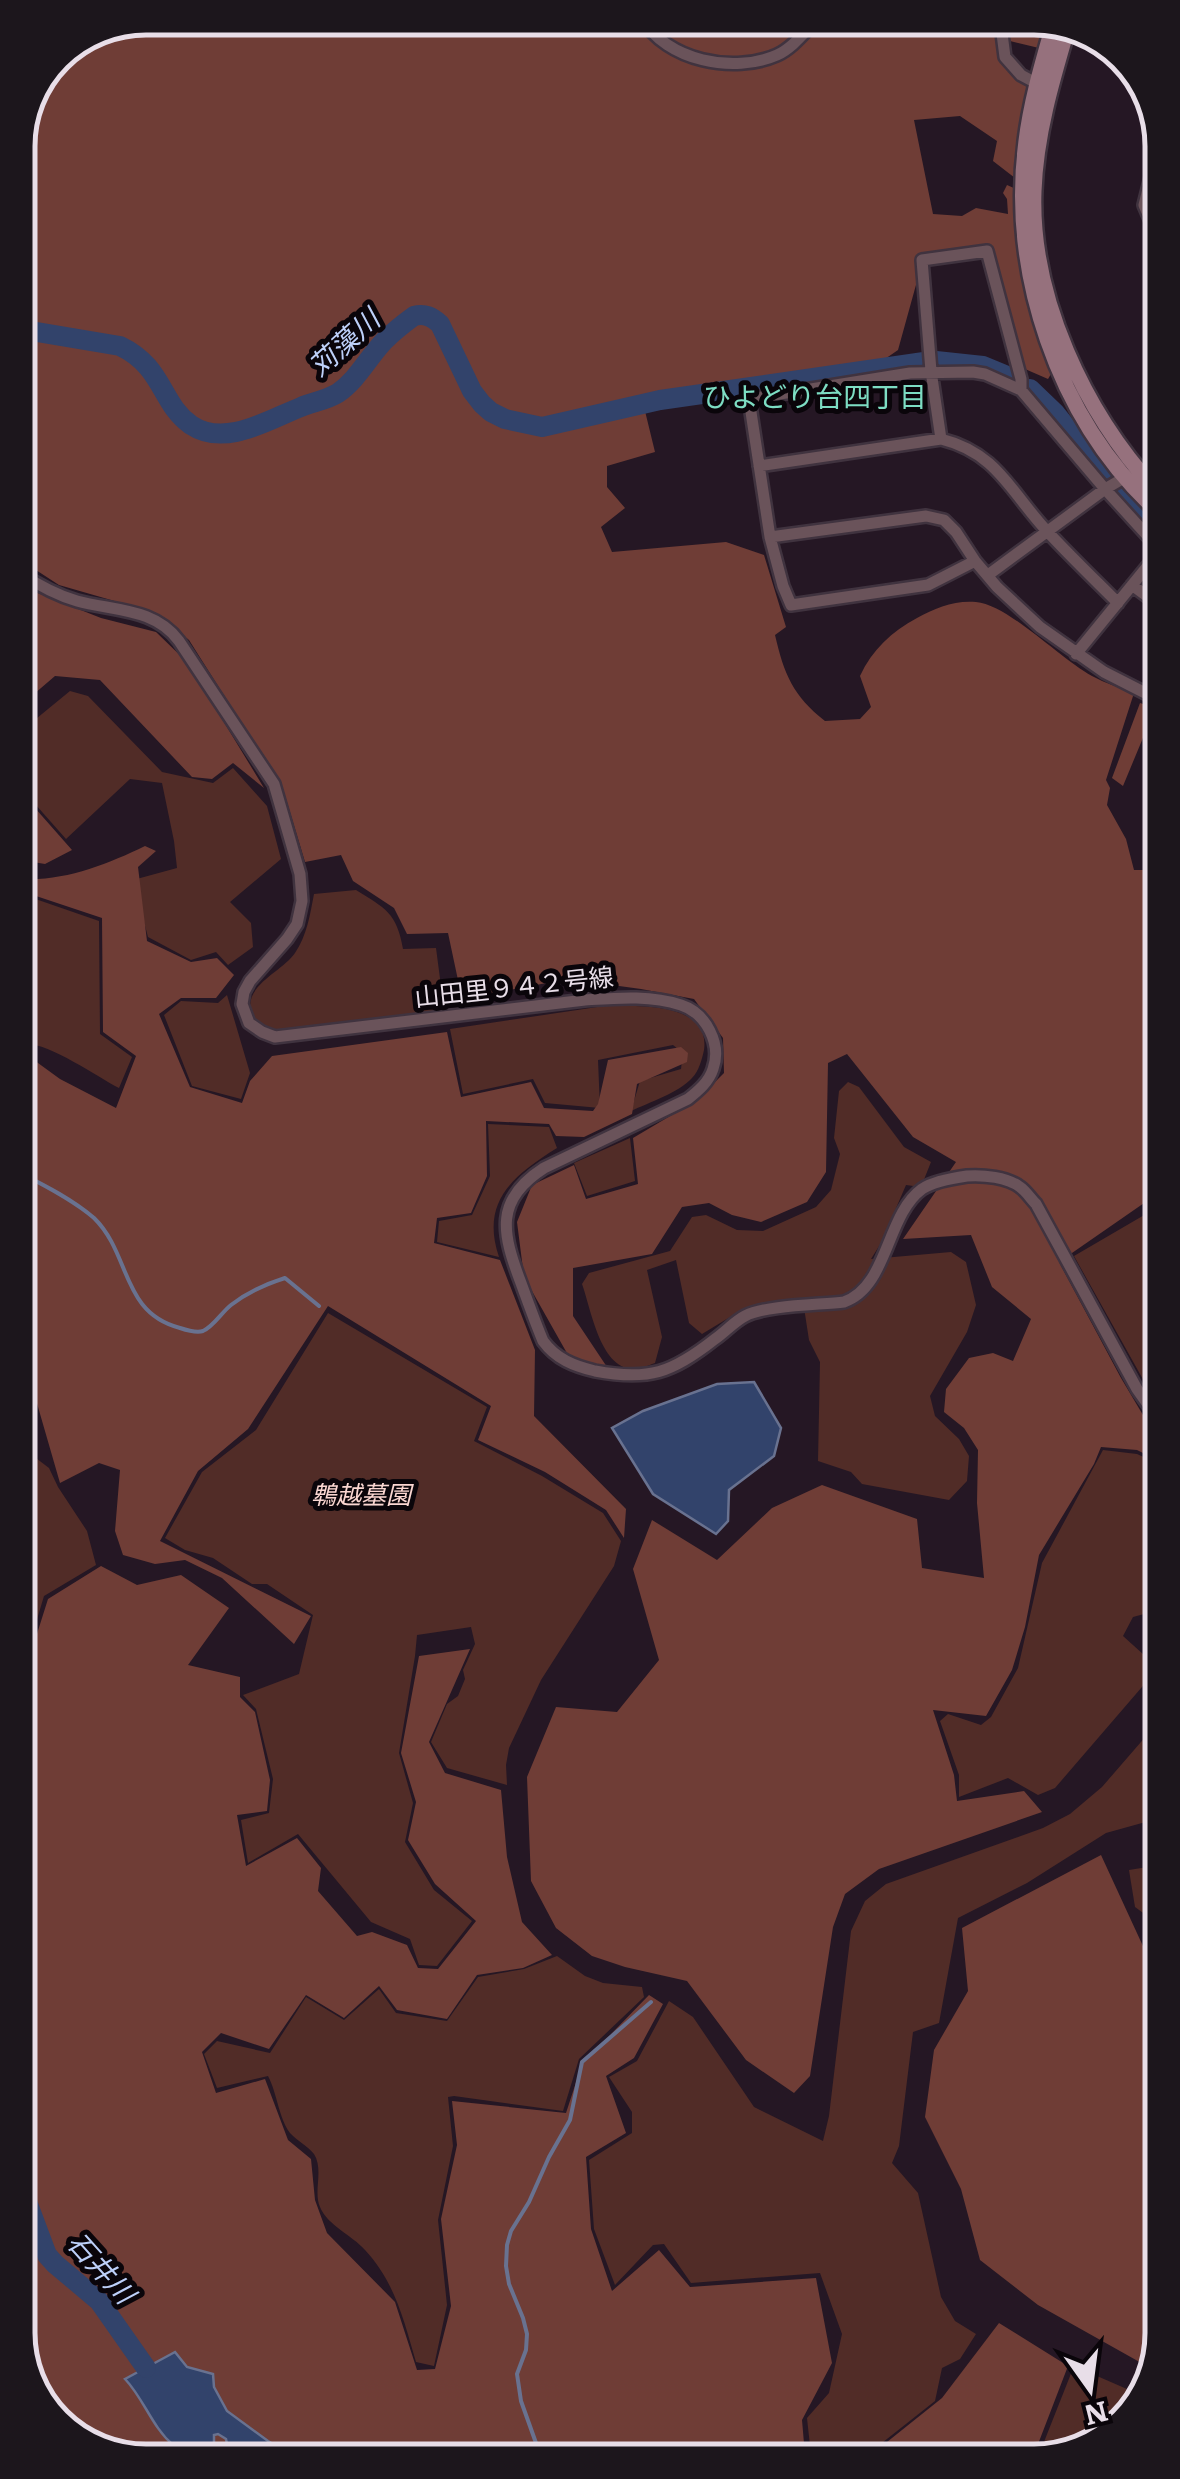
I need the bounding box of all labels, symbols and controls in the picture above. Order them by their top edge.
water label: 苅藻川 [297,296,390,385]
district label: ひよどり台四丁目 [703,374,927,416]
street label: 山田里９４２号線 [412,957,615,1014]
park label: 鵯越墓園 [311,1475,414,1512]
water label: 石井川 [59,2221,148,2314]
north arrow [1040,2339,1140,2439]
text: N [1080,2392,1113,2438]

